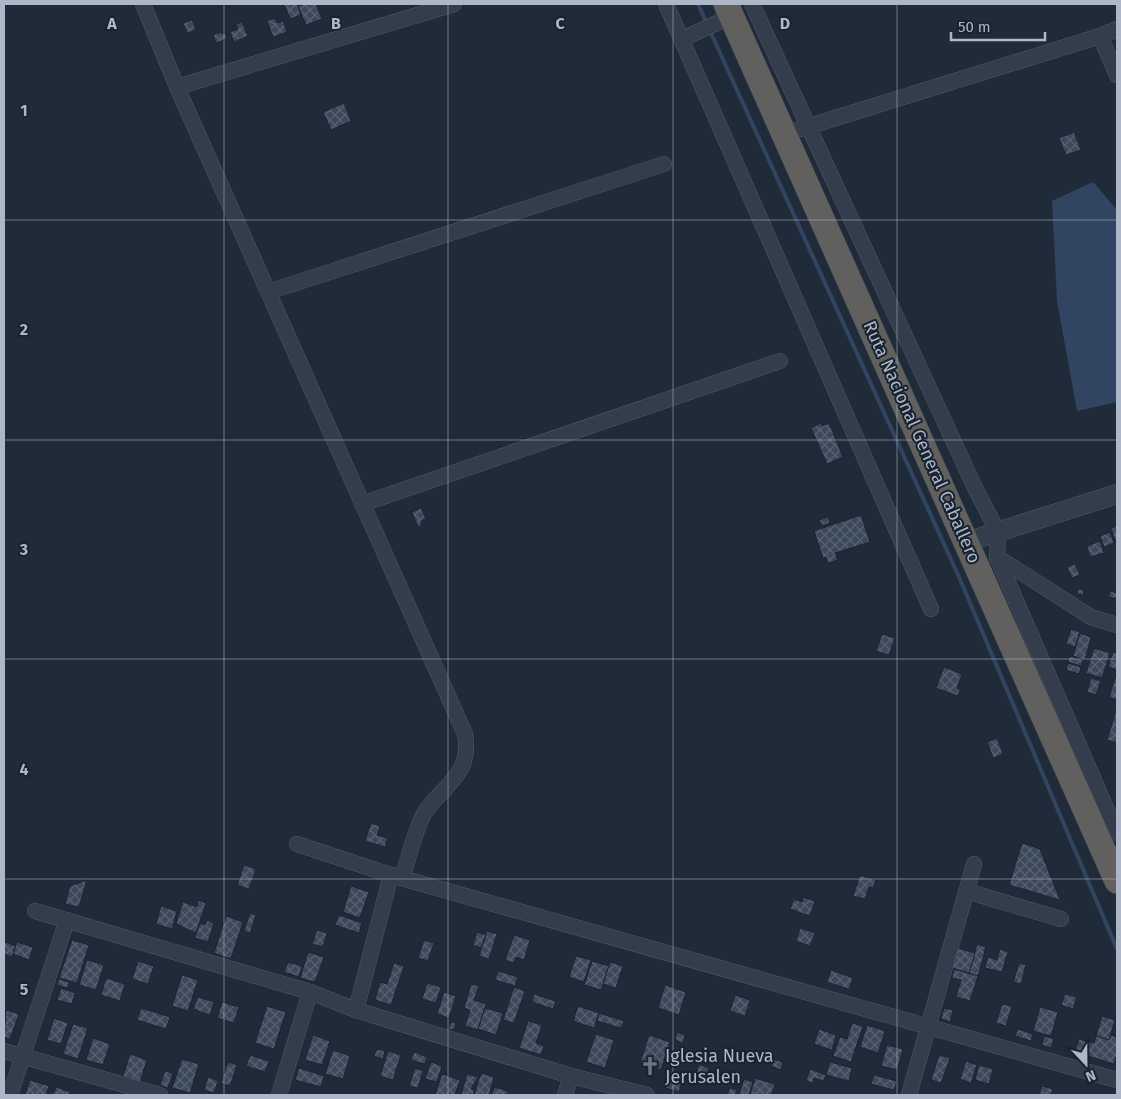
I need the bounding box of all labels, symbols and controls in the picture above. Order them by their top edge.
scale bar [951,10,1045,42]
text: A [106,14,117,33]
text: B [331,14,341,33]
text: C [555,14,565,33]
text: D [780,14,790,33]
text: 50 m [958,18,991,36]
text: 1 [20,101,28,120]
street label: Ruta Nacional General Caballero [858,317,986,567]
text: 2 [20,320,28,339]
text: 3 [19,540,28,559]
text: 4 [19,760,29,779]
text: 5 [20,980,29,999]
north arrow [1061,1039,1111,1089]
place label: Iglesia Nueva Jerusalen [665,1045,774,1088]
church icon: Iglesia Nueva Jerusalen [639,1055,661,1077]
text: N [1083,1066,1098,1085]

